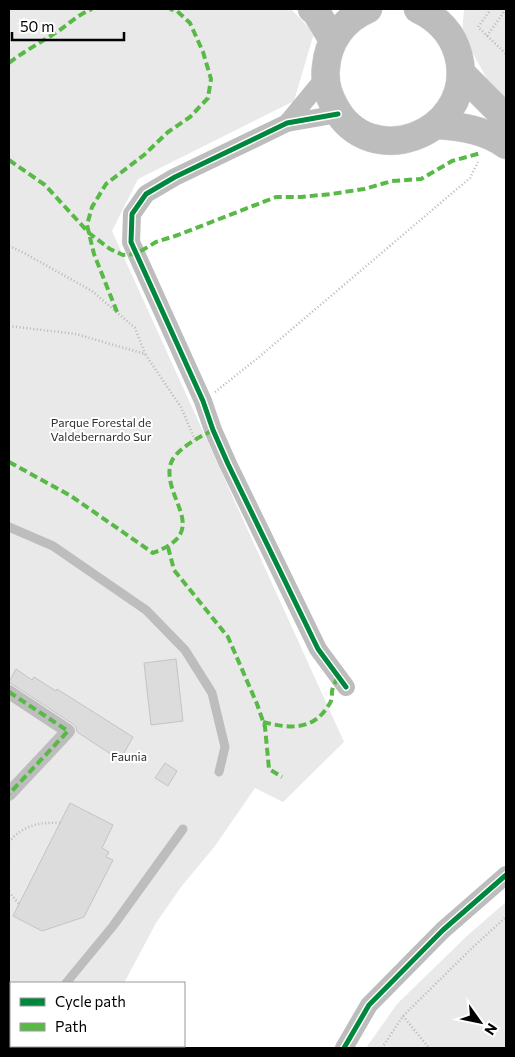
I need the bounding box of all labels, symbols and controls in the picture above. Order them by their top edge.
scale bar [12,10,125,42]
text: 50 m [20,17,54,35]
park label: Parque Forestal de Valdebernardo Sur [50,415,152,443]
park label: Faunia [111,749,147,763]
legend [10,982,185,1047]
text: Cycle path [55,992,126,1010]
north arrow [455,997,505,1047]
text: Path [55,1017,87,1035]
text: N [481,1020,501,1038]

